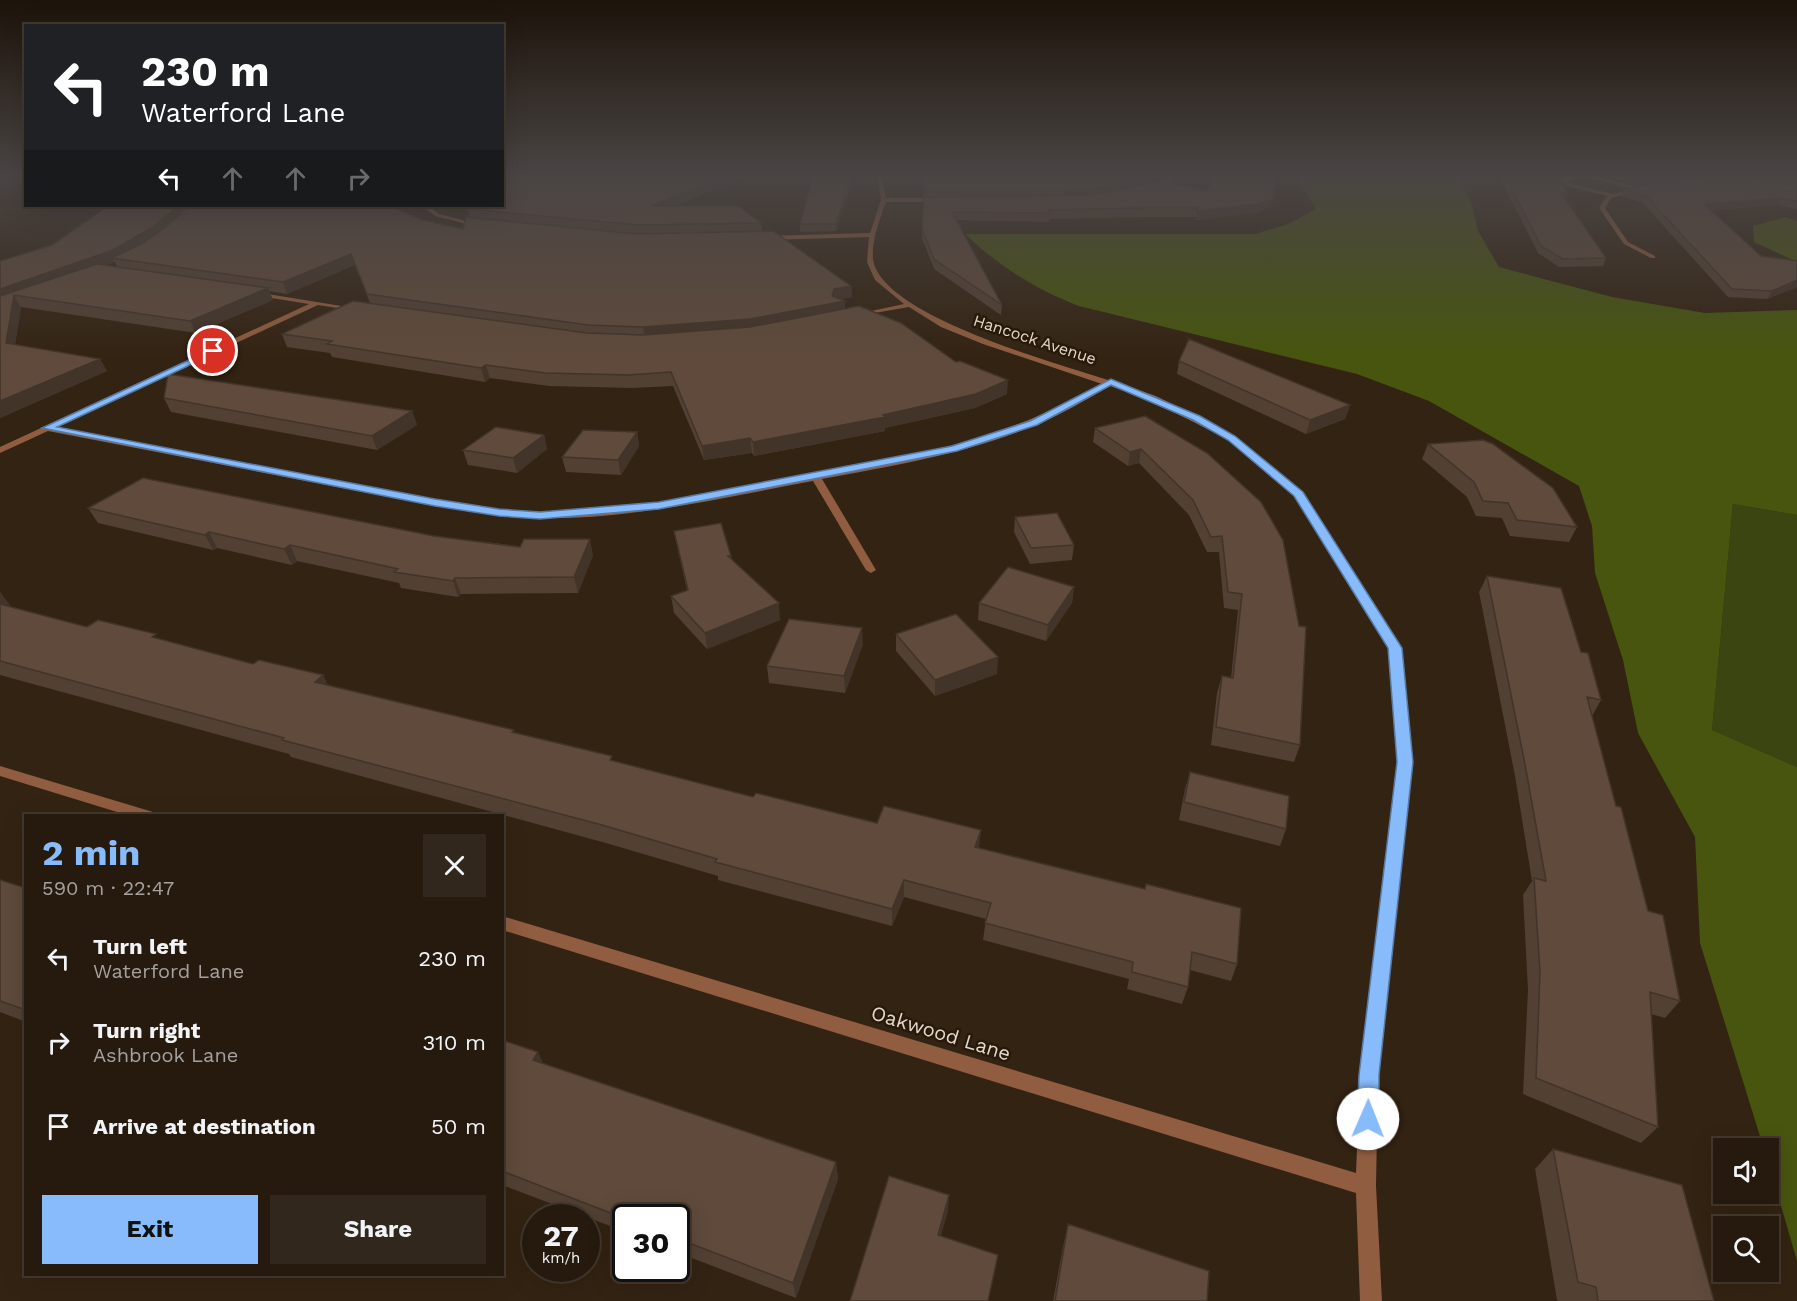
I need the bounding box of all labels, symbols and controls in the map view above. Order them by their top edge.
text: 230 m [141,47,270,96]
icon: left [42,48,120,126]
text: Waterford Lane [141,97,345,129]
icon: left [153,162,186,195]
icon: ahead [216,162,249,195]
icon: ahead [279,162,312,195]
icon: right [342,162,375,195]
street label: Hancock Avenue [971,311,1099,368]
pin [187,325,238,376]
icon: arrive [196,334,229,367]
text: 2 min [42,832,140,874]
button: close [423,834,486,897]
text: 590 m · 22:47 [42,876,174,900]
text: Turn left [93,934,187,959]
icon: left [42,942,75,975]
text: 230 m [418,946,486,971]
text: Waterford Lane [93,959,244,983]
street label: Oakwood Lane [868,1000,1014,1066]
text: Turn right [93,1018,200,1043]
icon: right [42,1026,75,1059]
text: 310 m [422,1030,486,1055]
text: Ashbrook Lane [93,1043,238,1067]
position arrow [1336,1087,1400,1151]
icon: arrive [42,1110,75,1143]
text: Arrive at destination [93,1114,316,1139]
text: 50 m [431,1114,486,1139]
map controls [1713,1138,1779,1282]
button: sound [1713,1138,1779,1204]
button: Exit [42,1195,258,1264]
button: Share [270,1195,486,1264]
speed limit sign: 30 [612,1204,690,1282]
button: search [1713,1216,1779,1282]
text: 27 [543,1218,579,1253]
text: km/h [542,1249,580,1267]

